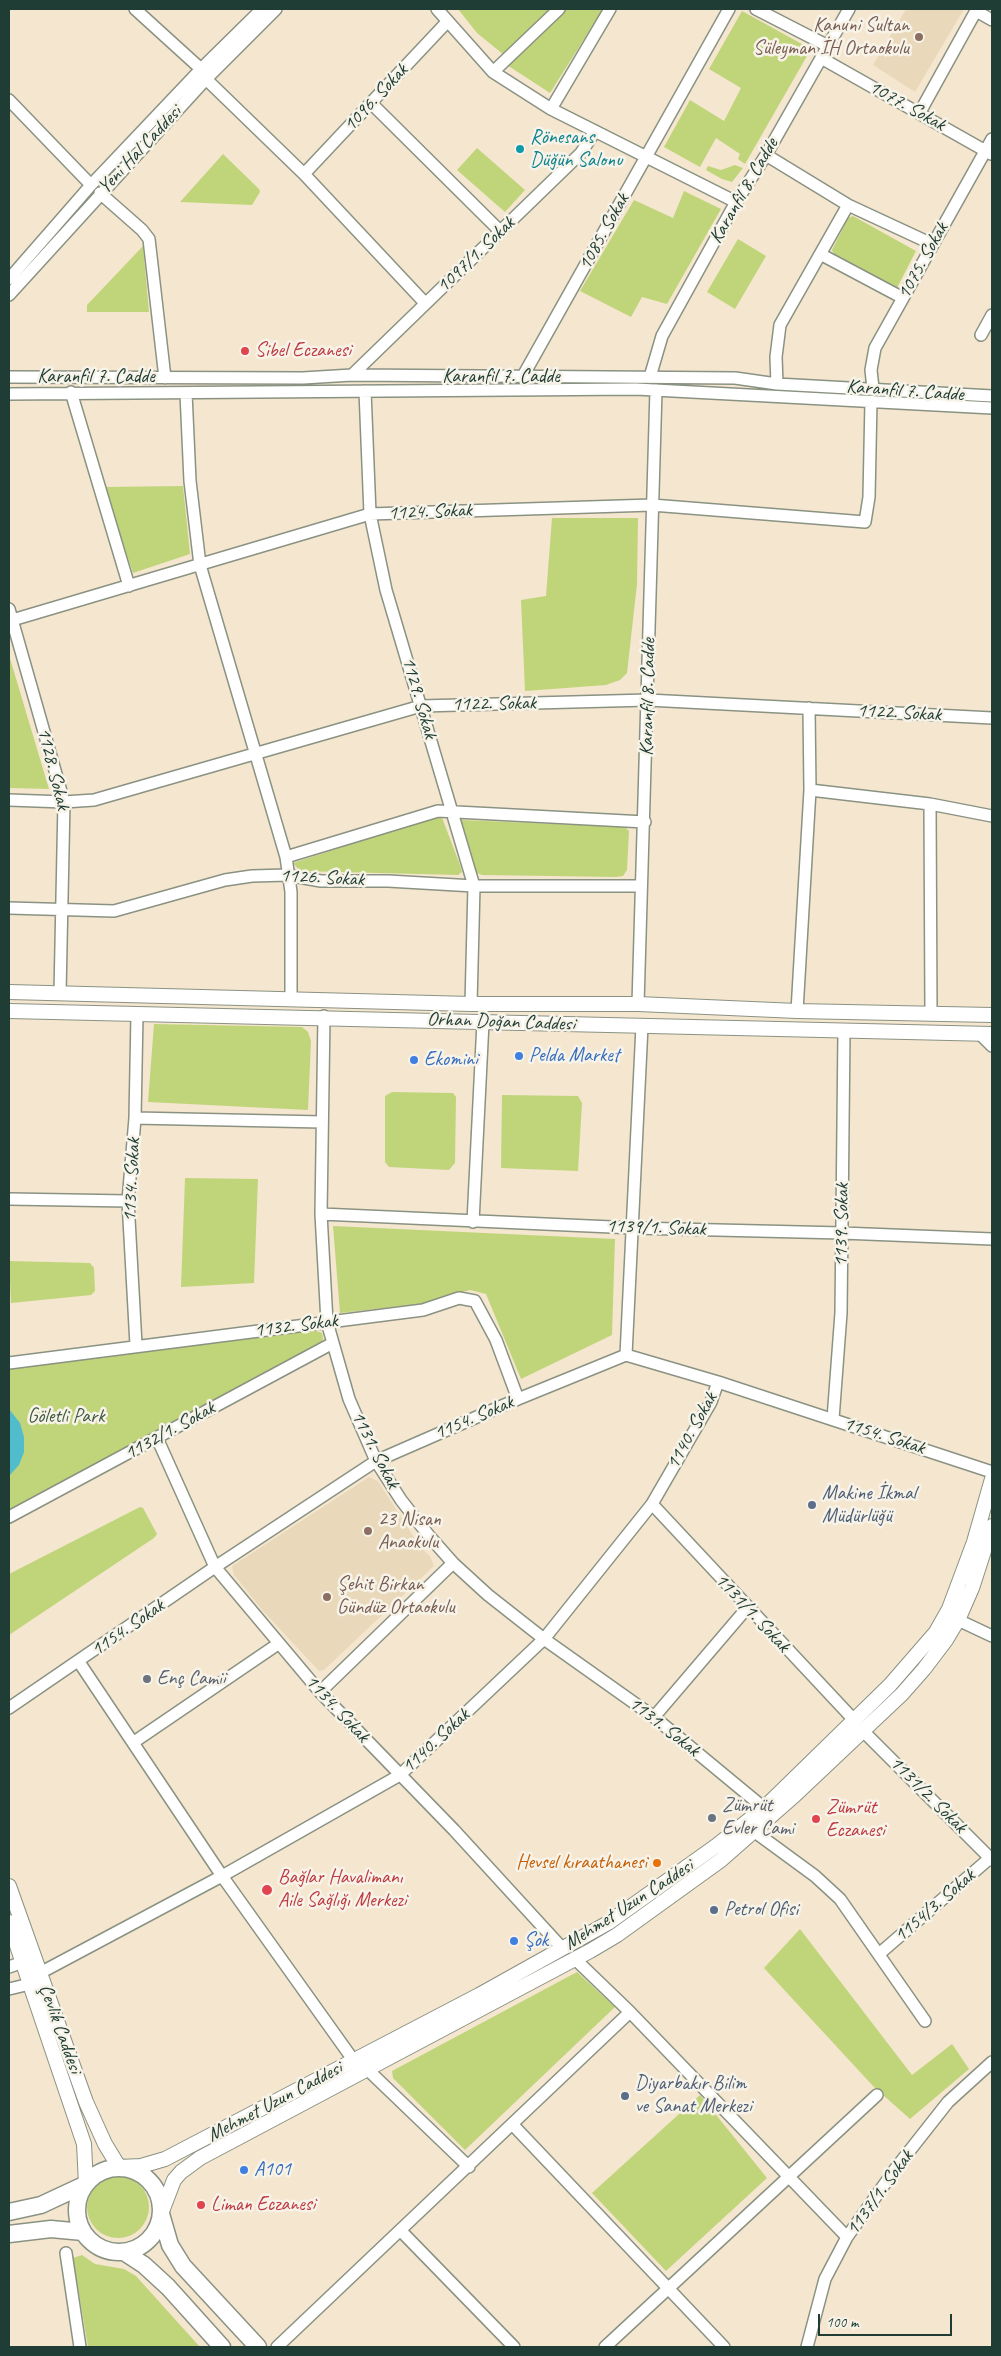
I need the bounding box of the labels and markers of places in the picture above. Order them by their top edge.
place label: Kanuni Sultan Süleyman İH Ortaokulu [753,14,909,61]
marker: Kanuni Sultan Süleyman İH Ortaokulu [913,31,925,43]
place label: Rönesans Düğün Salonu [530,126,622,173]
marker: Rönesans Düğün Salonu [514,143,526,155]
place label: Sibel Eczanesi [255,339,351,363]
marker: Sibel Eczanesi [239,345,251,357]
place label: Pelda Market [529,1044,619,1068]
place label: Ekomini [424,1048,478,1072]
marker: Pelda Market [513,1050,525,1062]
marker: Ekomini [408,1054,420,1066]
place label: Makine İkmal Müdürlüğü [822,1482,916,1529]
marker: Makine İkmal Müdürlüğü [806,1499,818,1511]
place label: 23 Nisan Anaokulu [378,1508,441,1555]
marker: 23 Nisan Anaokulu [362,1525,374,1537]
place label: Şehit Birkan Gündüz Ortaokulu [337,1573,455,1620]
marker: Şehit Birkan Gündüz Ortaokulu [321,1591,333,1603]
place label: Enç Camii [157,1667,225,1691]
marker: Enç Camii [141,1673,153,1685]
place label: Zümrüt Evler Cami [722,1794,794,1841]
place label: Zümrüt Eczanesi [826,1796,885,1843]
marker: Zümrüt Evler Cami [706,1812,718,1824]
marker: Zümrüt Eczanesi [810,1813,822,1825]
place label: Hevsel kıraathanesi [516,1851,647,1875]
marker: Hevsel kıraathanesi [651,1857,663,1869]
place label: Bağlar Havalimanı Aile Sağlığı Merkezi [278,1866,407,1913]
marker: Bağlar Havalimanı Aile Sağlığı Merkezi [260,1883,274,1897]
place label: Petrol Ofisi [724,1898,798,1922]
marker: Petrol Ofisi [708,1904,720,1916]
place label: Şok [524,1929,548,1953]
marker: Şok [508,1935,520,1947]
place label: Diyarbakır Bilim ve Sanat Merkezi [635,2072,752,2119]
marker: Diyarbakır Bilim ve Sanat Merkezi [619,2090,631,2102]
place label: A101 [254,2158,291,2182]
marker: A101 [238,2164,250,2176]
place label: Liman Eczanesi [211,2193,315,2217]
marker: Liman Eczanesi [195,2199,207,2211]

